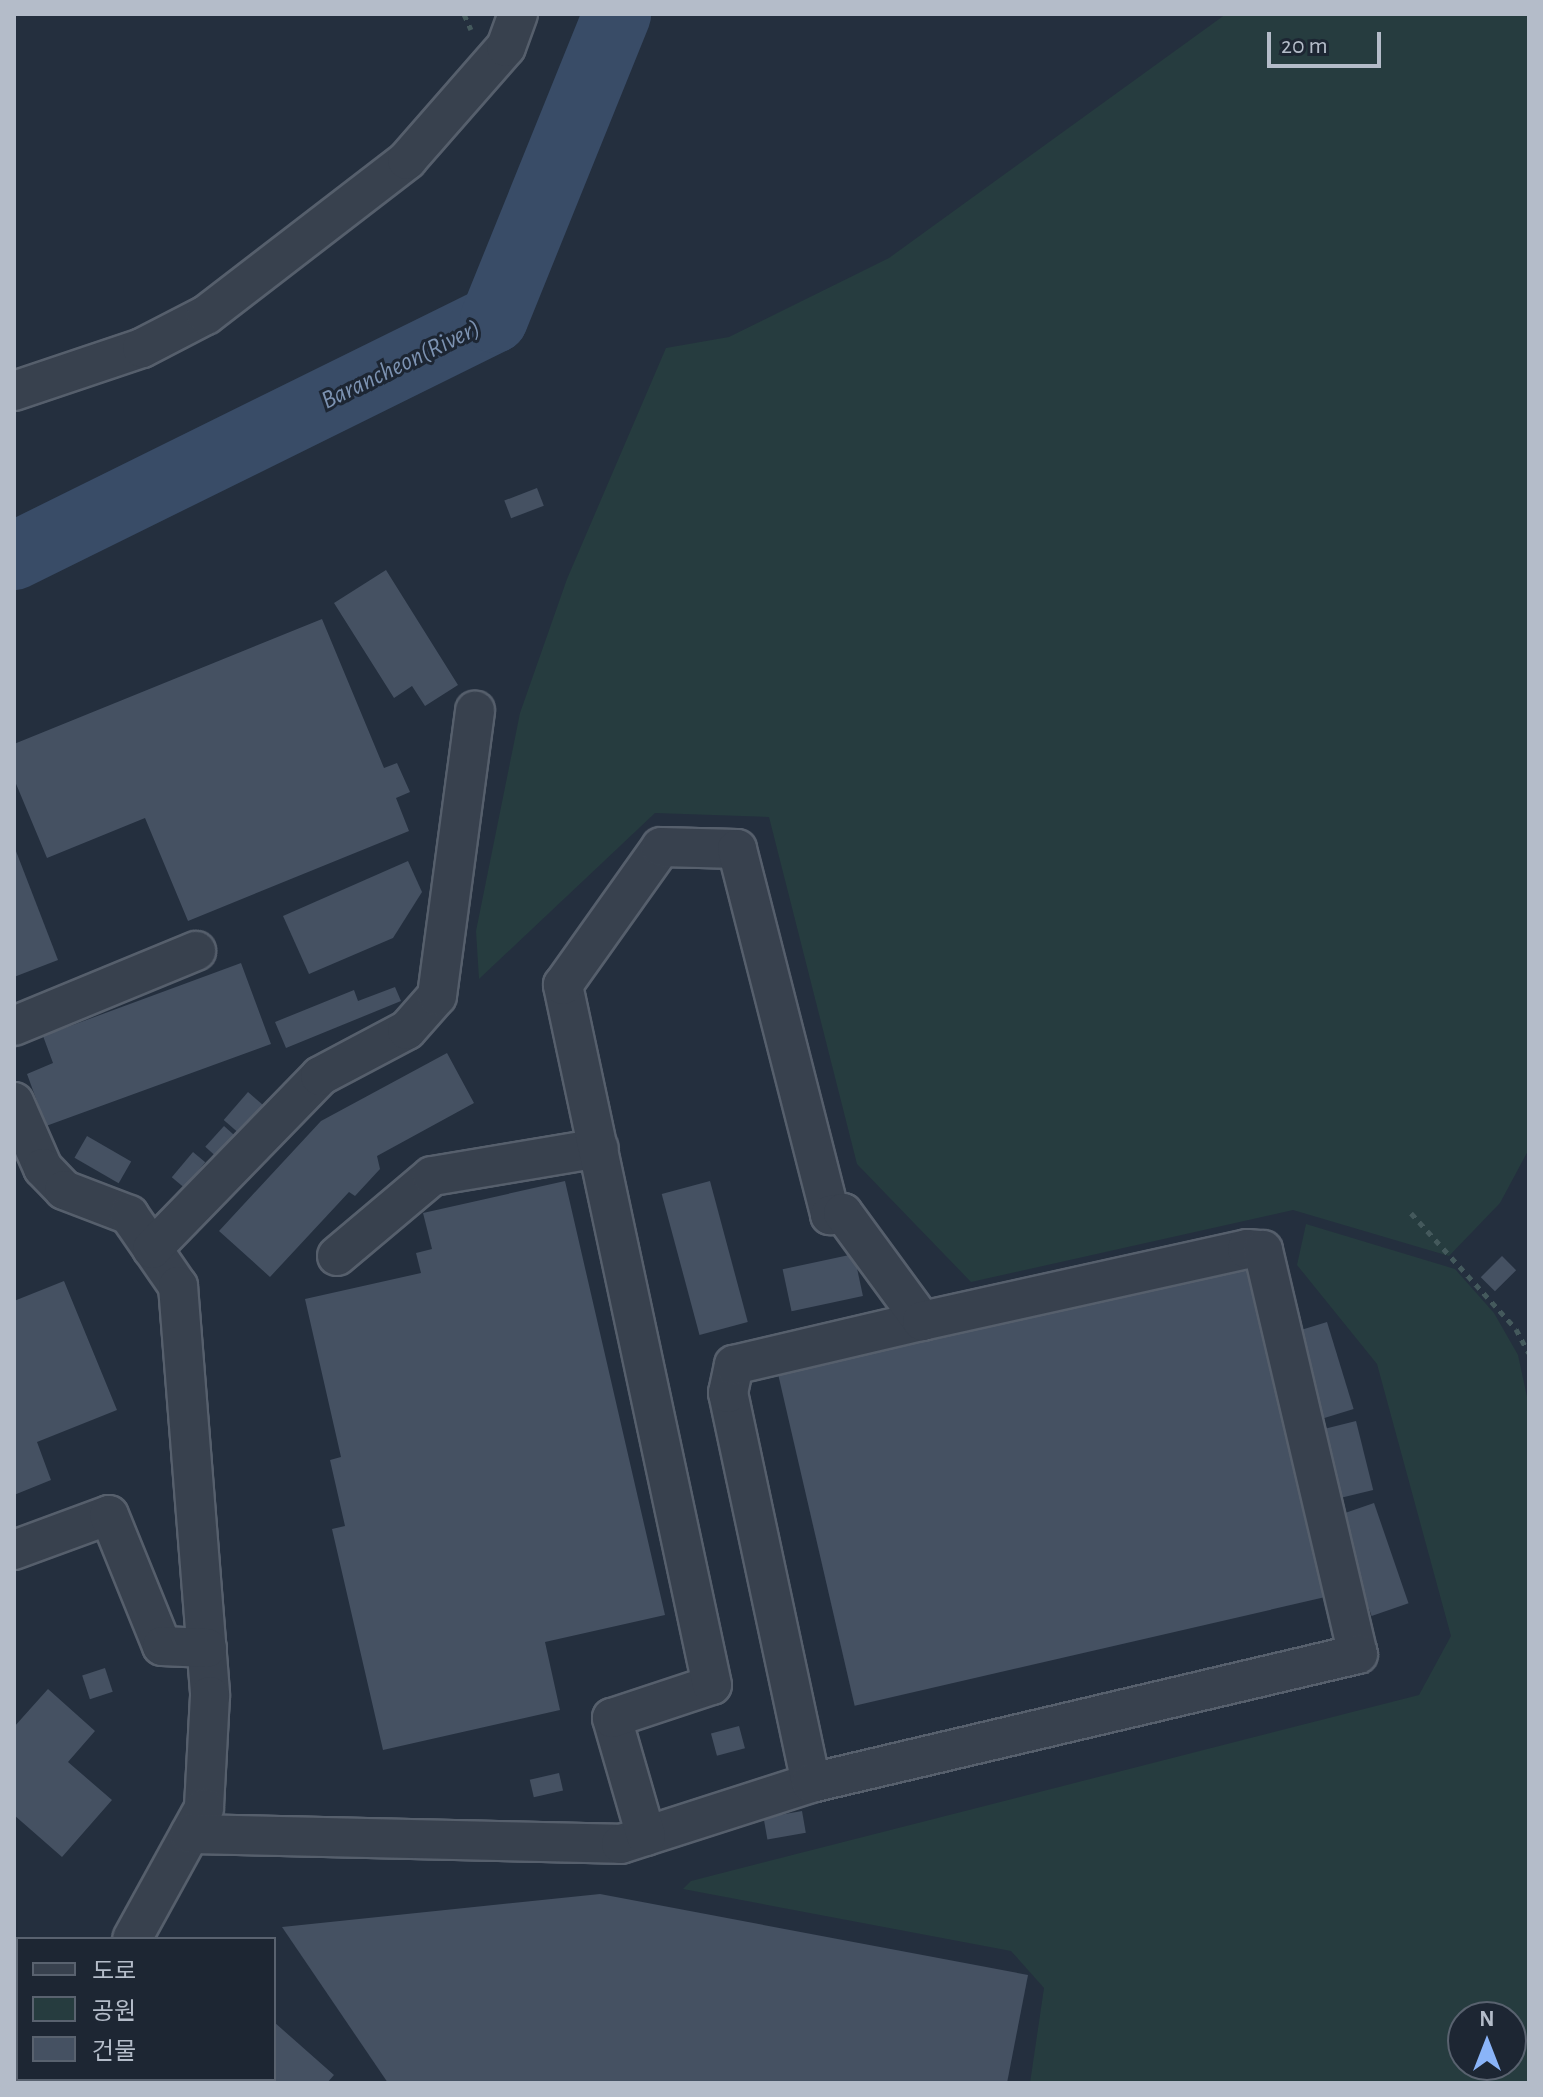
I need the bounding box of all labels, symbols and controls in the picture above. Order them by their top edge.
scale bar [1271,16,1385,66]
text: 20 m [1281,34,1328,58]
water label: Barancheon(River) [316,313,486,417]
legend [16,1937,276,2081]
text: 도로 [92,1960,136,1984]
text: 공원 [92,2000,136,2024]
north arrow [1447,2001,1527,2081]
text: N [1479,2008,1495,2030]
text: 건물 [92,2040,136,2064]

